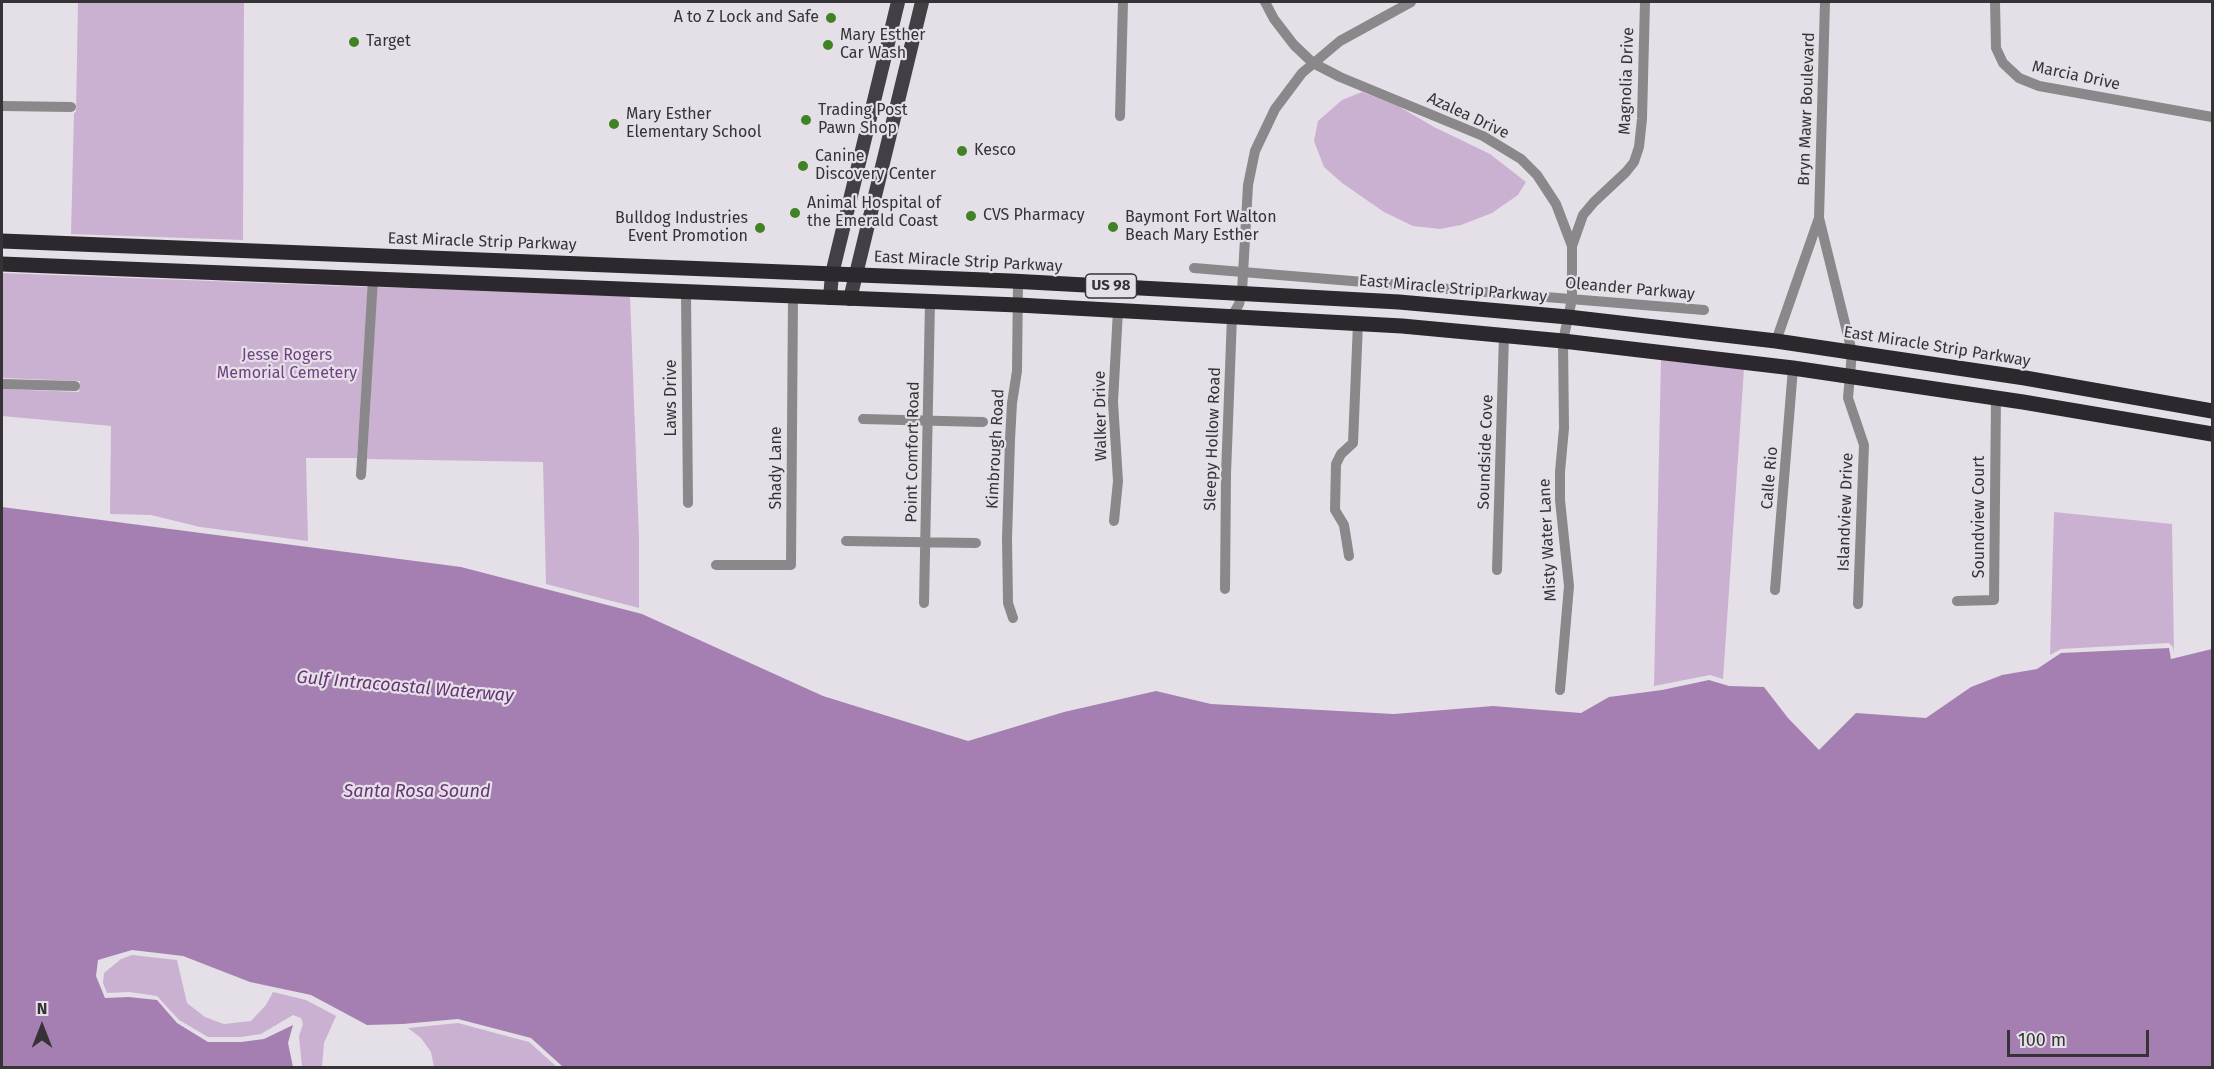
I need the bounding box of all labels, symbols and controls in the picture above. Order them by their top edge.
place label: A to Z Lock and Safe [674,8,819,28]
marker: A to Z Lock and Safe [824,11,838,25]
place label: Mary Esther Car Wash [840,26,925,64]
street label: Magnolia Drive [1616,27,1638,135]
place label: Target [366,32,411,52]
street label: Bryn Mawr Boulevard [1795,32,1819,186]
marker: Target [347,35,361,49]
marker: Mary Esther Car Wash [821,38,835,52]
street label: Marcia Drive [2030,57,2122,95]
street label: Azalea Drive [1424,89,1512,143]
place label: Trading Post Pawn Shop [818,101,908,139]
place label: Mary Esther Elementary School [626,105,761,143]
marker: Trading Post Pawn Shop [799,113,813,127]
marker: Mary Esther Elementary School [607,117,621,131]
place label: Kesco [974,141,1016,161]
marker: Kesco [955,144,969,158]
place label: Canine Discovery Center [815,147,936,185]
marker: Canine Discovery Center [796,159,810,173]
place label: Animal Hospital of the Emerald Coast [807,194,941,232]
marker: Animal Hospital of the Emerald Coast [788,206,802,220]
place label: CVS Pharmacy [983,206,1085,226]
place label: Baymont Fort Walton Beach Mary Esther [1125,208,1277,246]
place label: Bulldog Industries Event Promotion [615,209,748,247]
marker: CVS Pharmacy [964,209,978,223]
marker: Baymont Fort Walton Beach Mary Esther [1106,220,1120,234]
marker: Bulldog Industries Event Promotion [753,221,767,235]
street label: East Miracle Strip Parkway [387,229,577,255]
street label: East Miracle Strip Parkway [873,247,1063,277]
street label: East Miracle Strip Parkway [1358,271,1548,307]
road number: US 98 [1086,274,1136,298]
street label: Oleander Parkway [1564,274,1696,304]
street label: East Miracle Strip Parkway [1842,323,2032,371]
park label: Jesse Rogers Memorial Cemetery [217,346,357,384]
street label: Laws Drive [662,359,682,437]
street label: Sleepy Hollow Road [1201,367,1225,511]
street label: Walker Drive [1091,371,1111,461]
street label: Point Comfort Road [902,381,924,523]
street label: Kimbrough Road [983,388,1009,510]
street label: Soundside Cove [1474,394,1498,510]
street label: Shady Lane [767,426,787,510]
street label: Calle Rio [1758,446,1782,510]
street label: Islandview Drive [1834,452,1858,572]
street label: Soundview Court [1970,456,1990,578]
street label: Misty Water Lane [1535,478,1561,602]
water label: Gulf Intracoastal Waterway [296,667,514,707]
water label: Santa Rosa Sound [344,781,490,803]
north arrow [12,997,72,1057]
text: N [37,999,47,1018]
scale bar [2010,1018,2152,1056]
text: 100 m [2018,1029,2066,1051]

